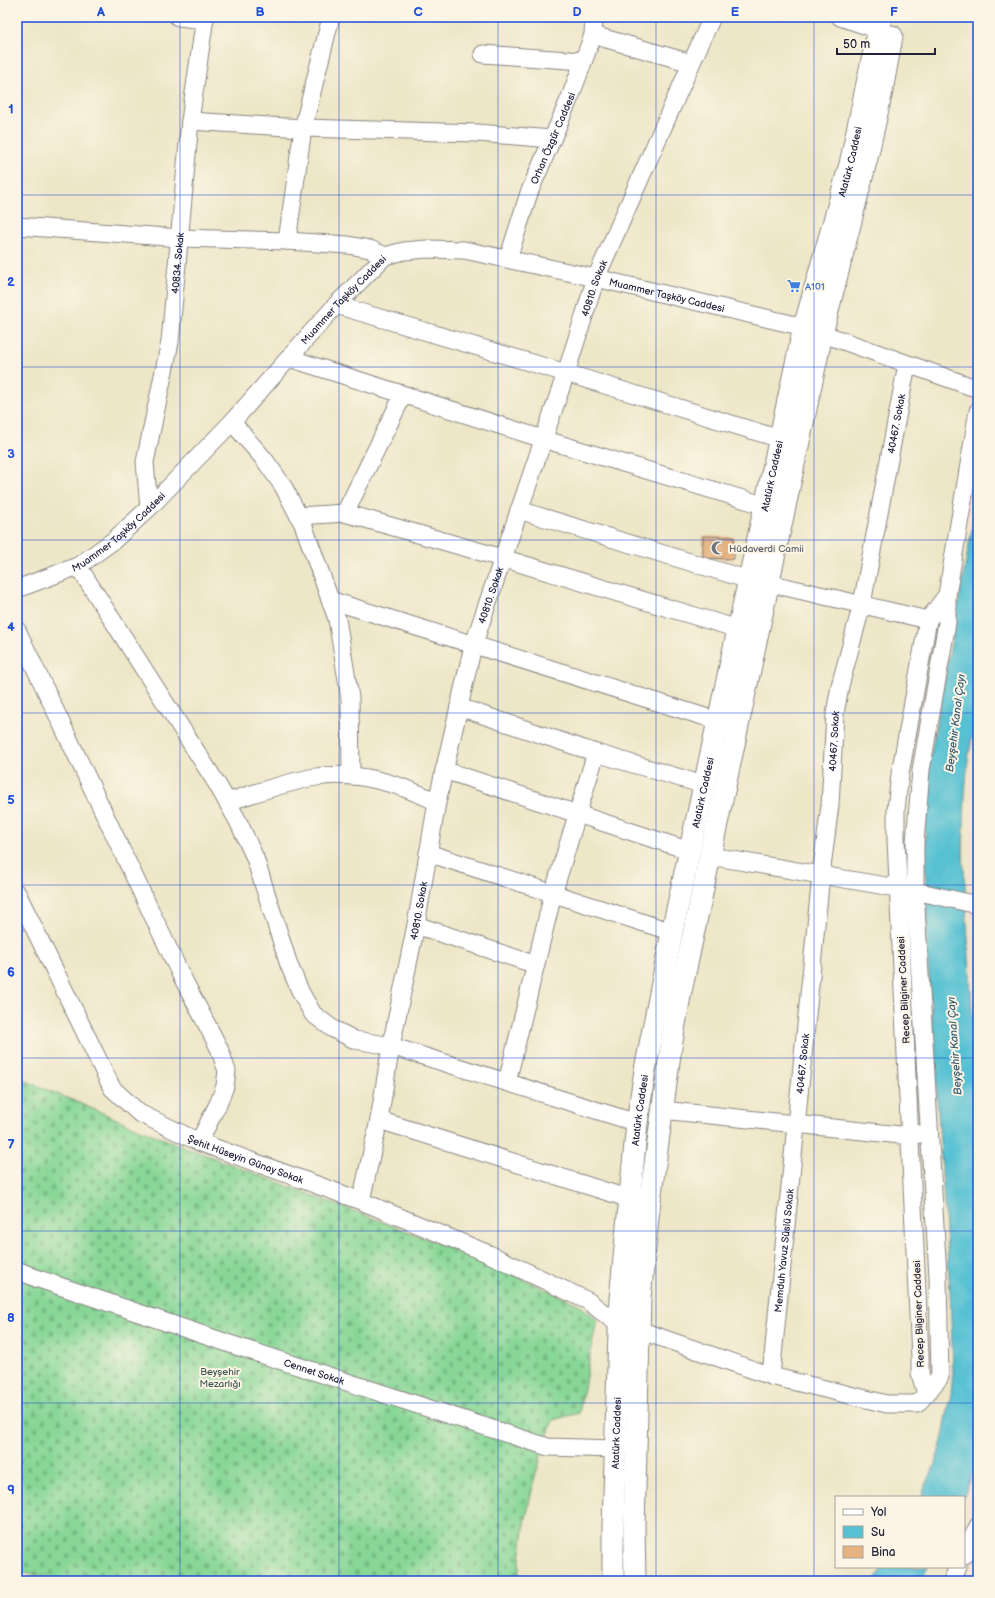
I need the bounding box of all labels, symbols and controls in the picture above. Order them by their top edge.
text: A [96,4,105,20]
text: B [255,4,265,20]
text: C [413,4,423,20]
text: D [572,4,582,20]
text: E [731,4,740,20]
text: F [890,4,898,20]
scale bar [837,30,935,56]
text: 50 m [843,37,870,52]
street label: Orhan Özgür Caddesi [529,91,578,186]
text: 1 [8,101,14,117]
street label: Atatürk Caddesi [836,126,865,198]
street label: 40834. Sokak [169,232,187,294]
street label: Muammer Taşköy Caddesi [299,253,389,347]
street label: 40810. Sokak [579,258,610,318]
text: 2 [7,274,15,290]
street label: Muammer Taşköy Caddesi [608,276,726,315]
supermarket icon: A101 [786,278,802,294]
place label: A101 [805,281,825,293]
street label: 40467. Sokak [885,393,908,455]
street label: Atatürk Caddesi [759,440,786,513]
text: 3 [7,446,15,462]
street label: Muammer Taşköy Caddesi [70,490,168,575]
mosque icon: Hüdaverdi Camii [710,540,726,556]
place label: Hüdaverdi Camii [729,543,804,555]
street label: 40810. Sokak [476,566,506,625]
text: 4 [7,619,15,635]
water label: Beyşehir Kanal Çayı [943,673,968,773]
street label: 40467. Sokak [827,710,842,772]
street label: Atatürk Caddesi [690,756,717,829]
text: 5 [7,792,15,808]
street label: 40810. Sokak [408,881,430,941]
street label: Recep Bilginer Caddesi [895,936,913,1044]
text: 6 [7,964,15,980]
water label: Beyşehir Kanal Çayı [945,996,964,1096]
street label: 40467. Sokak [794,1033,812,1094]
street label: Atatürk Caddesi [630,1074,651,1146]
street label: Şehit Hüseyin Günay Sokak [186,1132,305,1187]
text: 7 [7,1137,15,1153]
street label: Memduh Yavuz Süslü Sokak [772,1188,797,1313]
street label: Recep Bilginer Caddesi [911,1260,927,1368]
text: 8 [7,1310,15,1326]
street label: Cennet Sokak [282,1357,346,1388]
park label: Beyşehir Mezarlığı [199,1366,241,1390]
street label: Atatürk Caddesi [610,1397,624,1469]
text: 9 [7,1482,15,1498]
legend [835,1496,965,1568]
text: Yol [870,1505,886,1520]
text: Su [871,1525,885,1540]
text: Bina [871,1545,896,1560]

